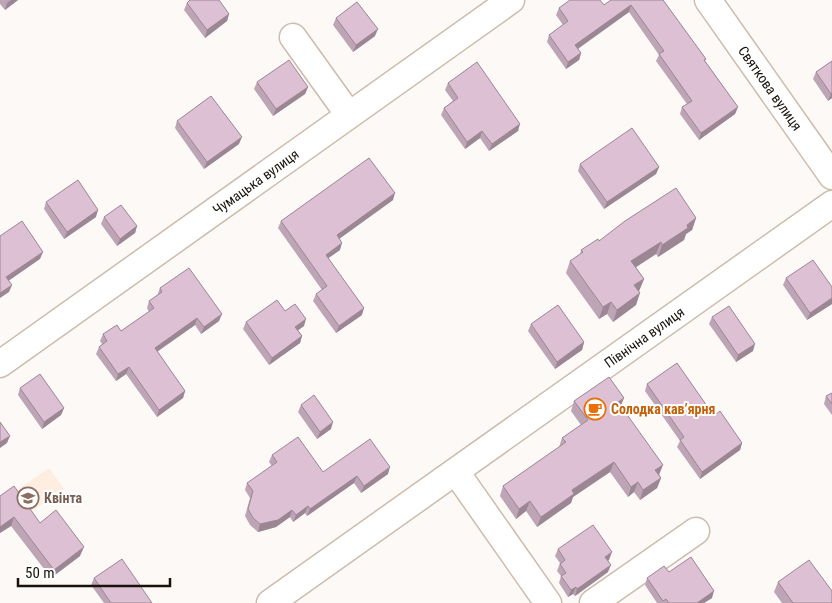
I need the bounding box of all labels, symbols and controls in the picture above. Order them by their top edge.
street label: Святкова вулиця [735,43,805,134]
street label: Чумацька вулиця [210,146,302,218]
street label: Північна вулиця [601,304,687,371]
cafe icon: Солодка кав’ярня [583,397,607,421]
place label: Солодка кав’ярня [611,401,715,417]
school or university icon: Квінта [16,486,40,510]
place label: Квінта [44,490,83,506]
scale bar [18,556,170,588]
text: 50 m [25,564,55,582]

